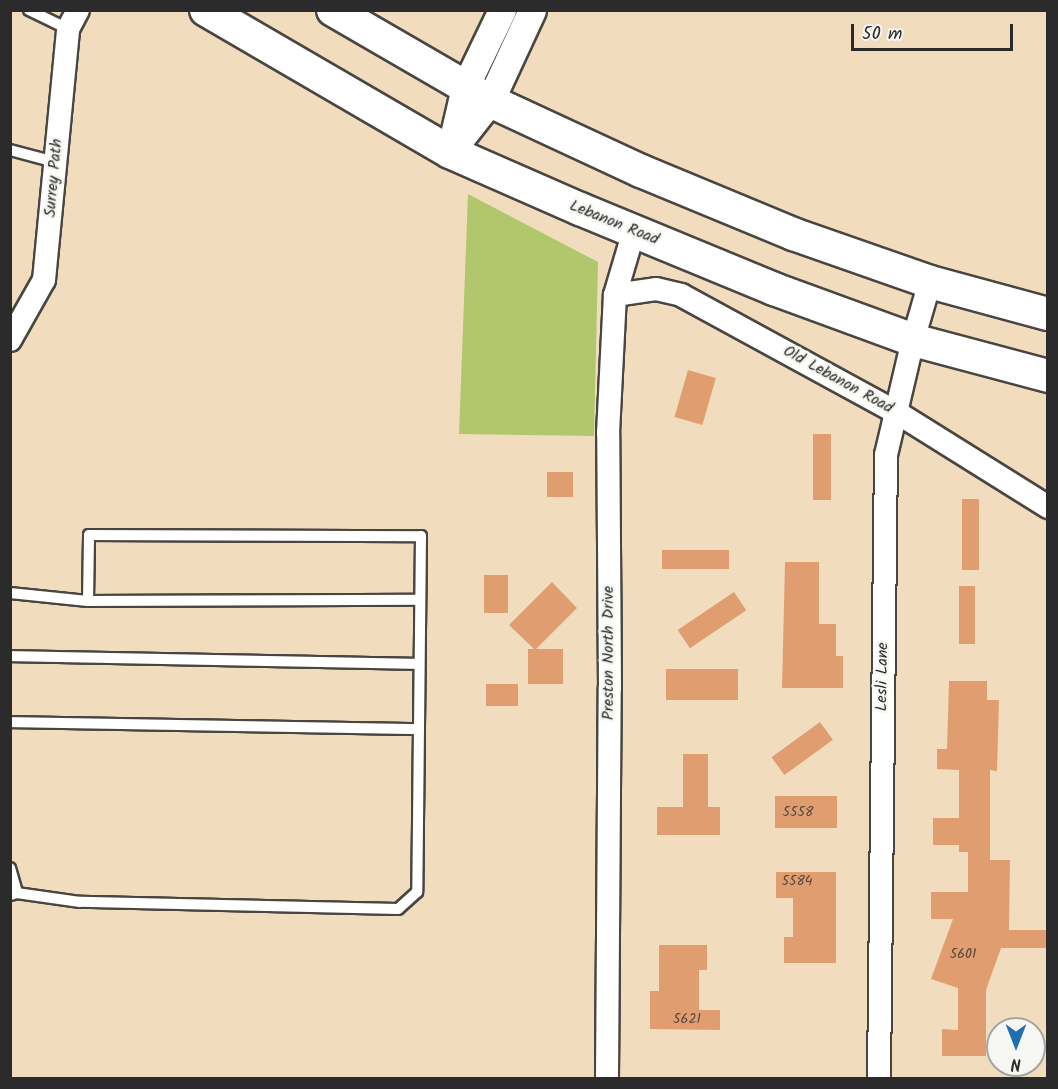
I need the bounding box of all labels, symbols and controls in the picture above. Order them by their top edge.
scale bar [854,12,1016,50]
text: 50 m [862,20,902,49]
street label: Surrey Path [41,138,67,218]
street label: Lebanon Road [567,196,661,250]
street label: Old Lebanon Road [780,342,896,418]
street label: Preston North Drive [599,586,619,720]
street label: Lesli Lane [873,642,893,712]
house number: 5558 [783,804,813,820]
house number: 5584 [781,873,813,889]
house number: 5601 [950,946,976,962]
house number: 5621 [673,1011,701,1027]
north arrow [986,1017,1046,1077]
text: N [1011,1051,1021,1076]

